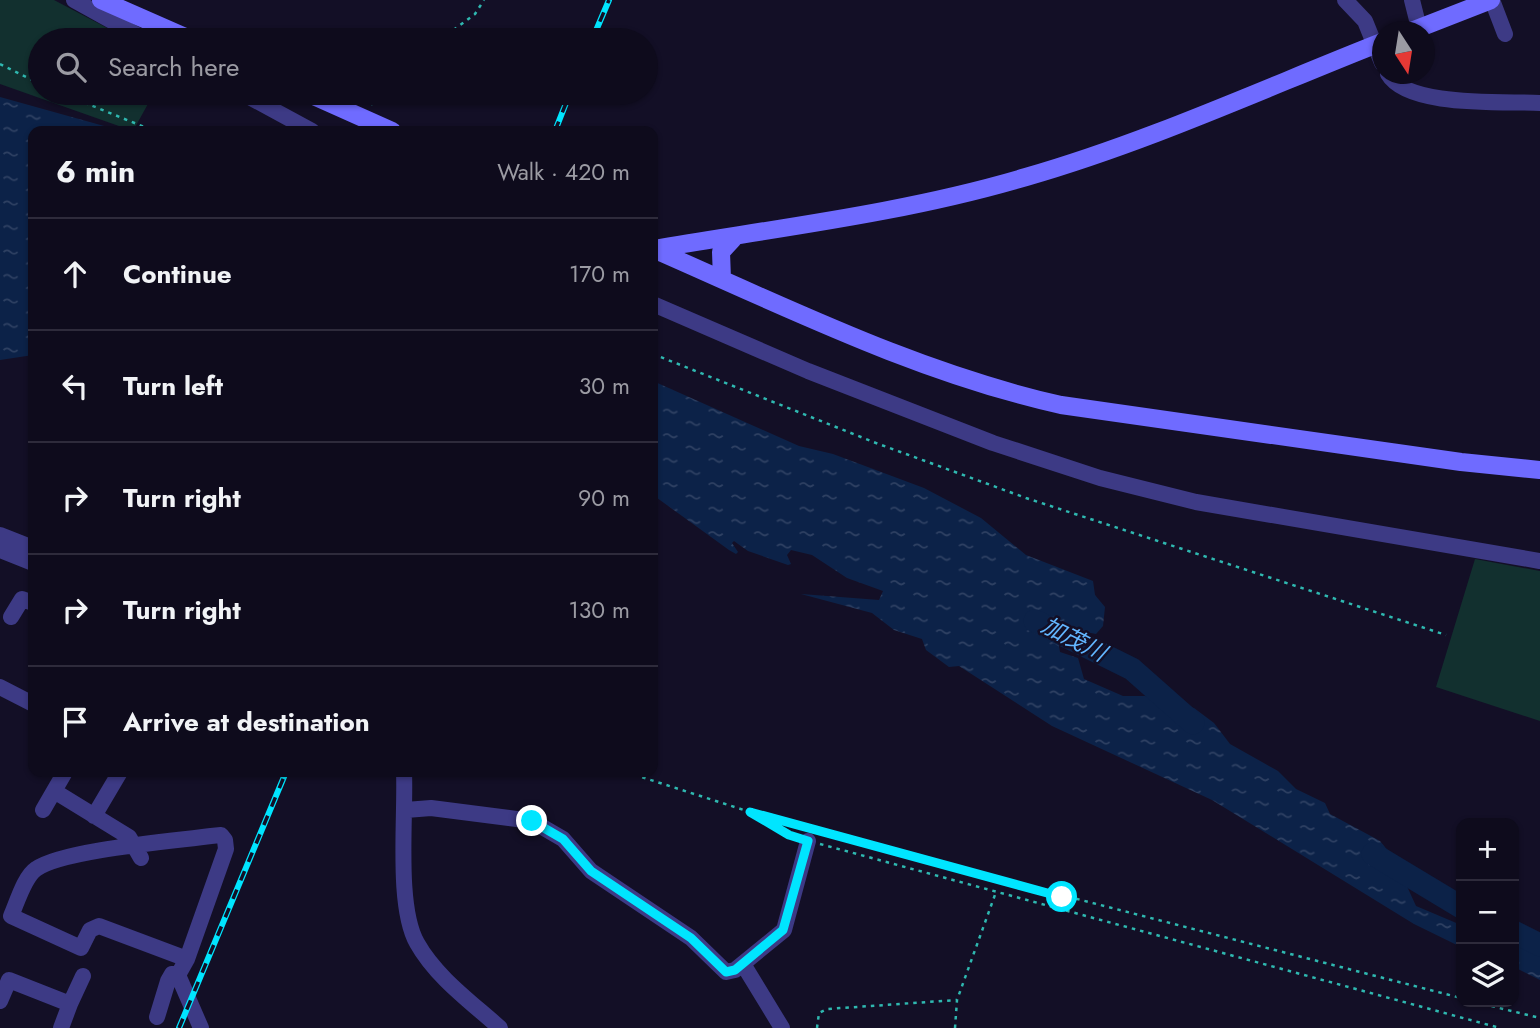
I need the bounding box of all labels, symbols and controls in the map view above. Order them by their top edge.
north arrow [1372,21,1435,84]
search box [28,28,658,105]
icon: search [52,48,90,86]
text: Search here [108,48,240,86]
text: 6 min [56,150,135,193]
text: Walk · 420 m [497,155,630,189]
icon: ahead [56,255,94,293]
text: Continue [123,255,232,293]
text: 170 m [569,257,630,291]
icon: left [56,367,94,405]
text: Turn left [123,367,223,405]
text: 30 m [579,369,630,403]
icon: right [56,479,94,517]
text: Turn right [123,479,241,517]
text: 90 m [578,481,630,515]
icon: right [56,591,94,629]
text: Turn right [123,591,241,629]
text: 130 m [568,593,630,627]
water label: 加茂川 [1036,608,1115,671]
icon: arrive [56,703,94,741]
text: Arrive at destination [123,703,370,741]
route end [516,805,547,836]
map controls [1456,818,1519,1007]
button: + [1456,818,1519,881]
route start [1046,881,1077,912]
button: − [1456,881,1519,944]
button: layers [1456,944,1519,1007]

